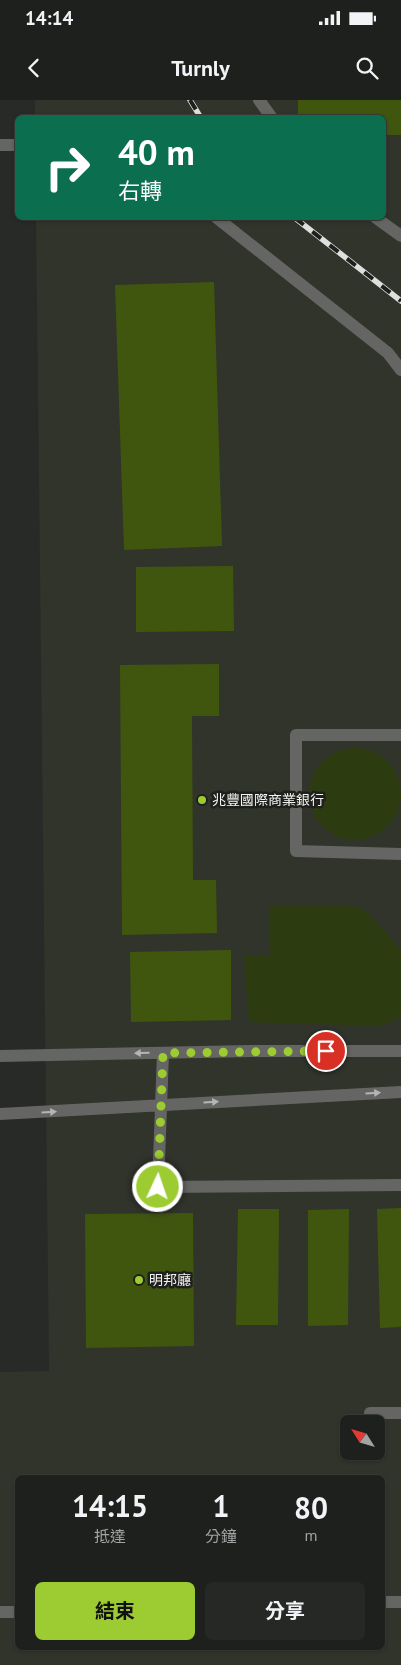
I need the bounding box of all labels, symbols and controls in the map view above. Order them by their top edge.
text: 14:14 [25,6,73,30]
icon: back [20,54,48,82]
text: Turnly [171,54,230,82]
icon: search [353,54,381,82]
text: 40 m [118,129,195,175]
icon: right [35,135,100,200]
text: 右轉 [118,177,162,205]
place label: 兆豐國際商業銀行 [212,791,324,809]
marker: 兆豐國際商業銀行 [196,794,208,806]
pin [305,1030,347,1072]
icon: arrive [312,1037,340,1065]
one-way arrow [134,1049,150,1057]
one-way arrow [365,1089,381,1097]
one-way arrow [203,1098,219,1106]
one-way arrow [41,1107,57,1115]
position arrow [131,1160,183,1212]
place label: 明邦廳 [149,1271,191,1289]
marker: 明邦廳 [133,1274,145,1286]
north arrow [340,1415,385,1460]
map controls [340,1415,385,1460]
text: 14:15 [72,1486,148,1525]
text: 1 [213,1486,230,1525]
text: 80 [294,1488,328,1527]
text: m [305,1525,318,1545]
text: 抵達 [94,1526,126,1546]
text: 分鐘 [205,1526,237,1546]
button: 結束 [35,1582,195,1640]
button: 分享 [205,1582,365,1640]

